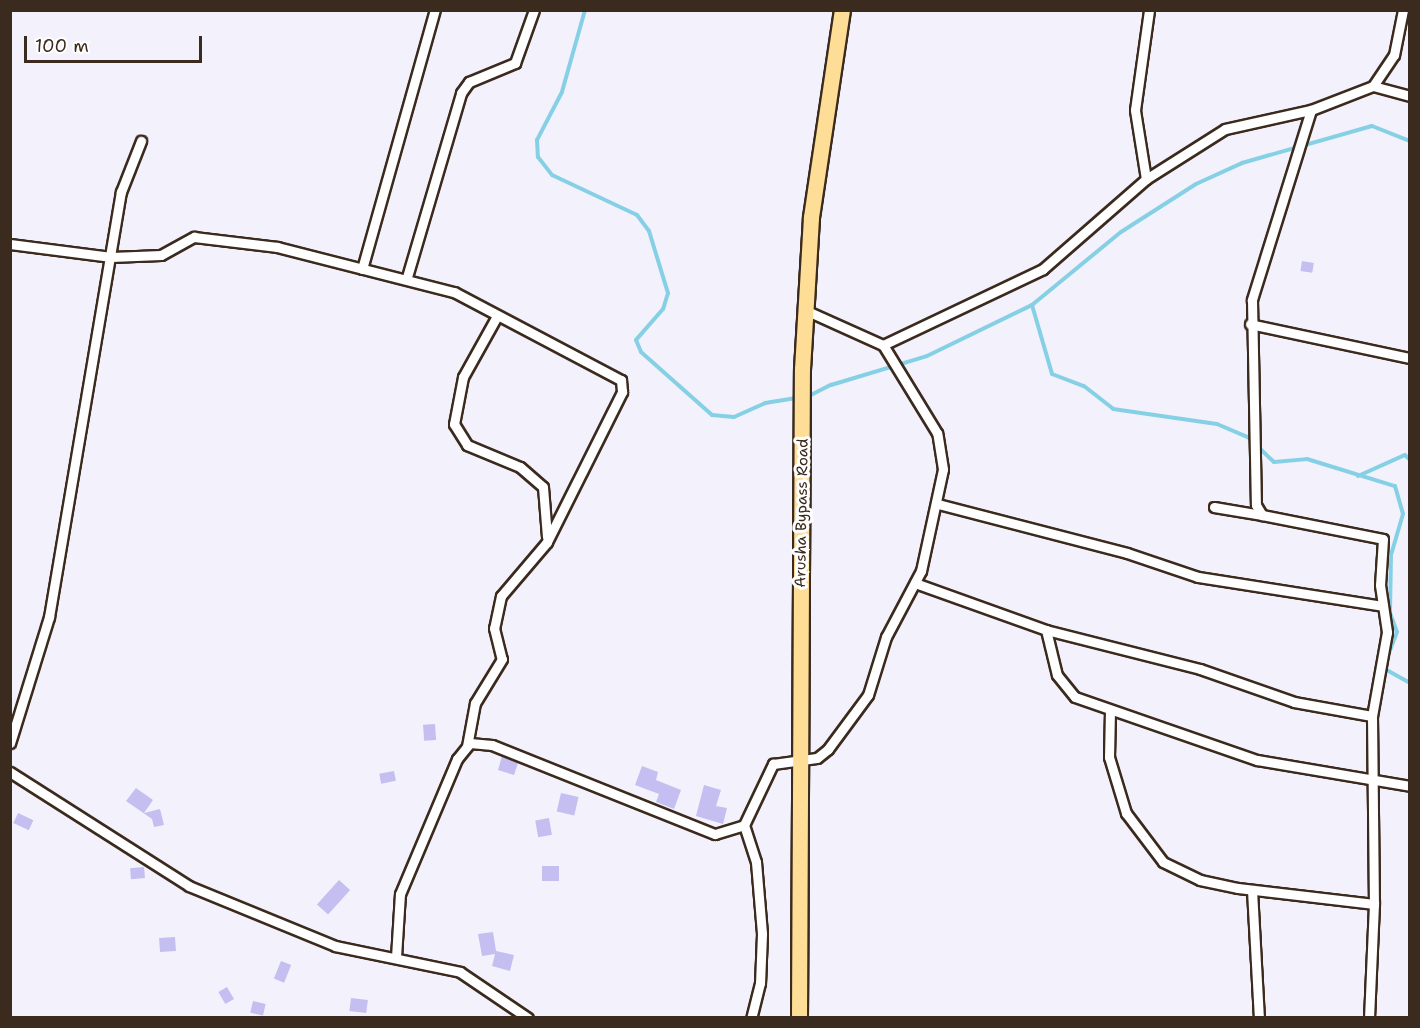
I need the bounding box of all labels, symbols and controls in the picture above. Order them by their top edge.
scale bar [27,24,206,62]
text: 100 m [35,34,89,58]
street label: Arusha Bypass Road [792,438,812,588]

